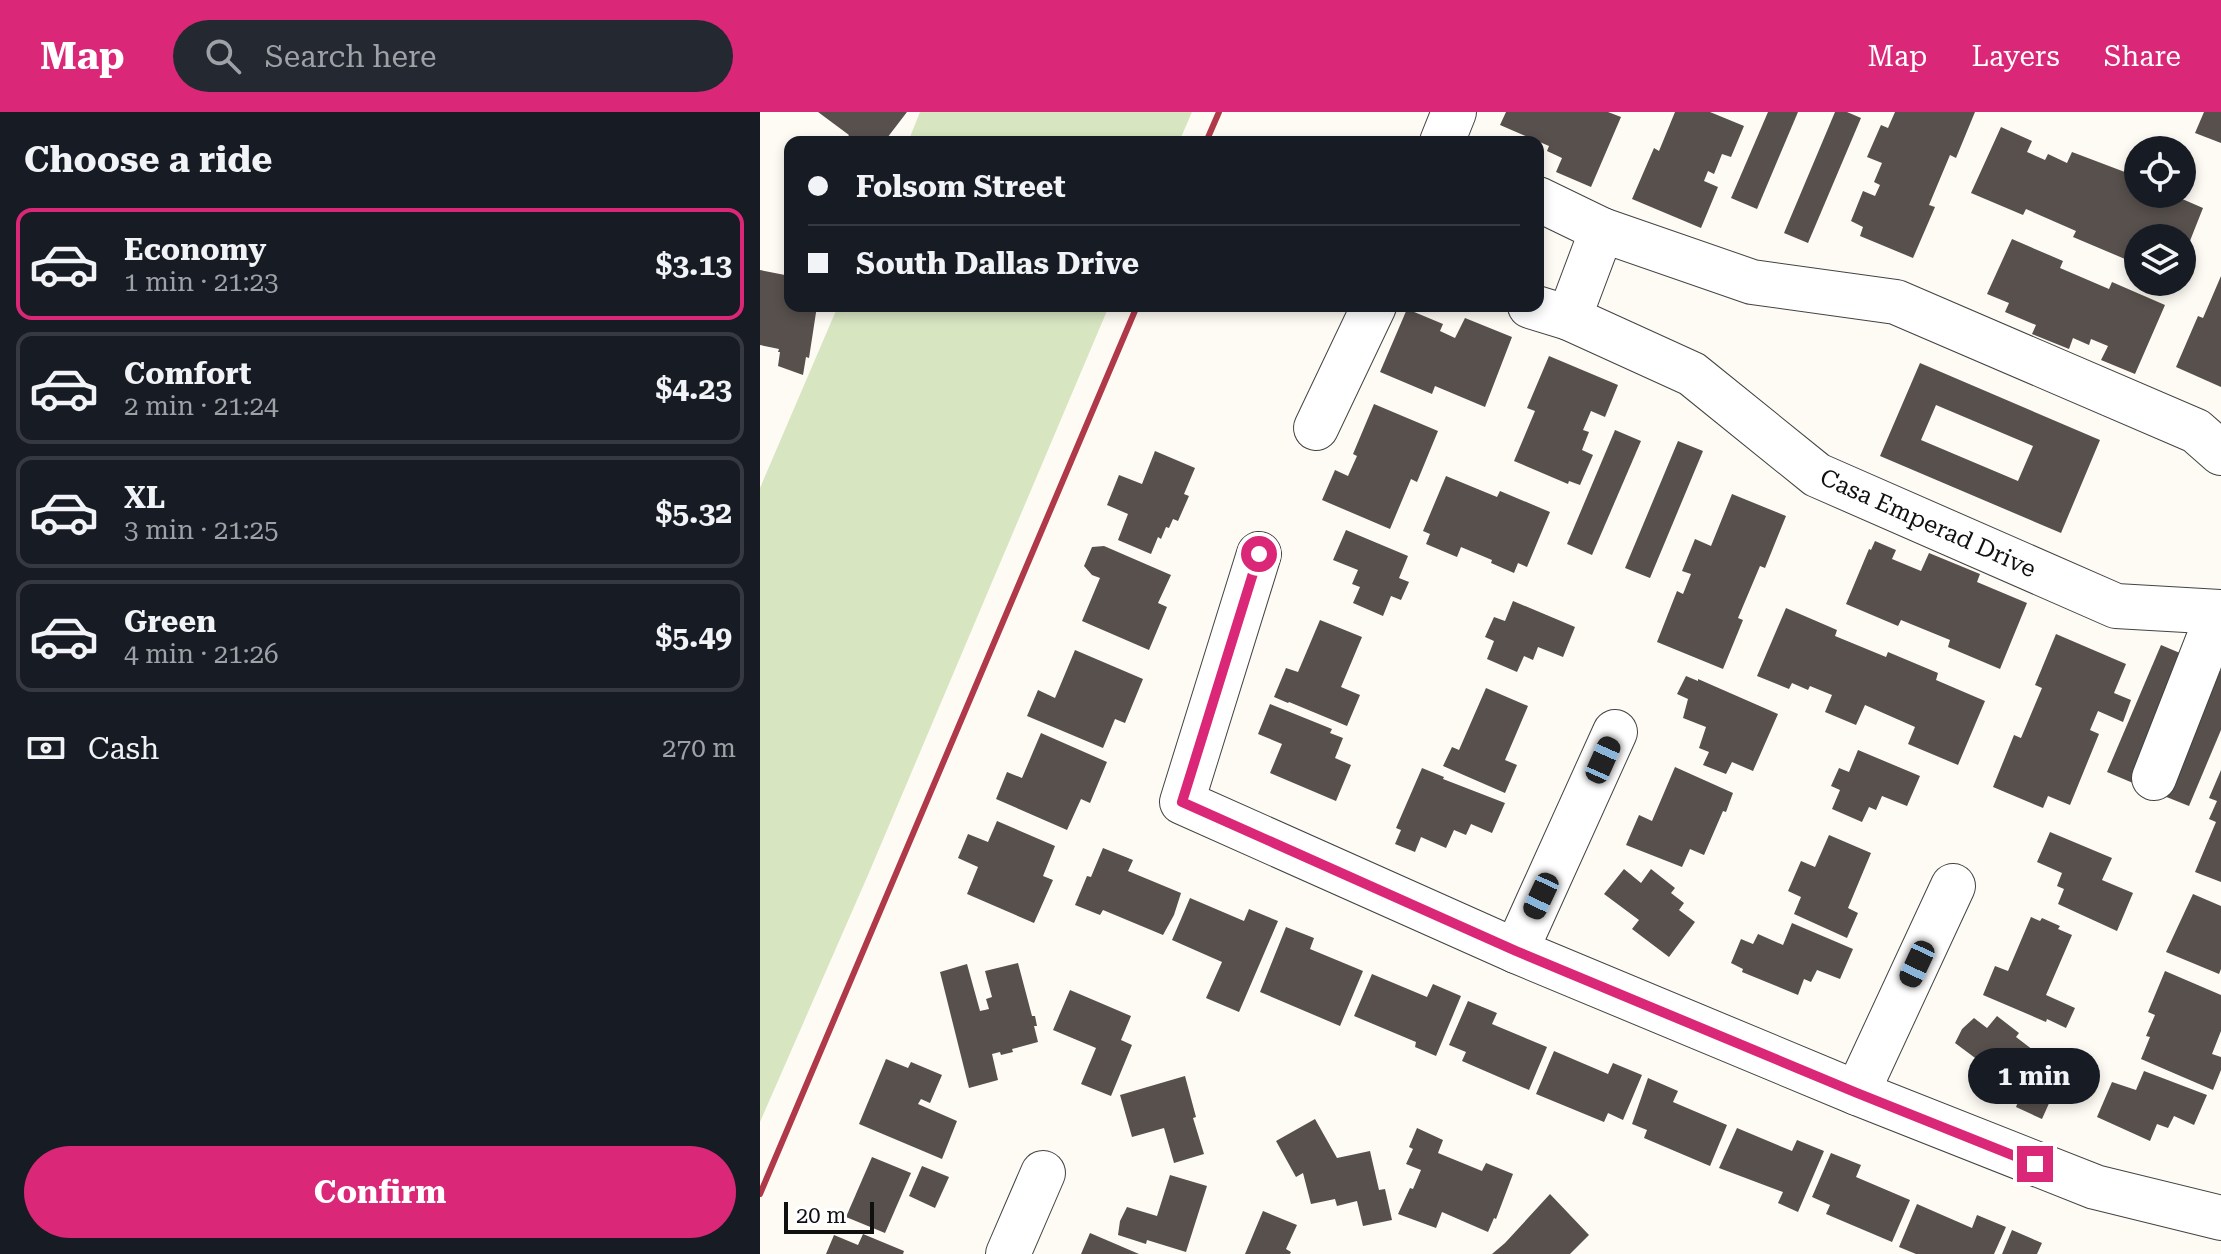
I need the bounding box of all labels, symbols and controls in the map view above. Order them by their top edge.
search box [173,20,733,92]
text: Map [40,34,125,78]
icon: search [201,34,245,78]
text: Search here [265,39,437,74]
text: Map [1868,40,1927,73]
text: Layers [1971,40,2060,73]
text: Share [2104,40,2181,73]
map controls [2124,136,2196,296]
button: locate [2124,136,2196,208]
text: Choose a ride [24,139,272,181]
text: Folsom Street [856,169,1066,204]
button: layers [2124,224,2196,296]
icon: car [28,228,100,300]
text: Economy [124,232,266,267]
text: South Dallas Drive [856,246,1139,281]
text: $3.13 [655,247,732,282]
text: 1 min · 21:23 [124,267,279,297]
icon: car [28,352,100,424]
text: Comfort [124,356,251,391]
text: $4.23 [655,371,732,406]
text: 2 min · 21:24 [124,391,279,421]
street label: Casa Emperad Drive [1816,463,2040,583]
icon: car [28,476,100,548]
text: XL [124,480,165,515]
text: $5.32 [655,495,732,530]
text: 3 min · 21:25 [124,515,279,545]
route start [1241,536,1277,572]
icon: car [28,600,100,672]
text: Green [124,604,216,639]
text: $5.49 [655,619,732,654]
text: 4 min · 21:26 [124,639,279,669]
icon: cash [24,726,68,770]
text: Cash [88,731,159,766]
text: 270 m [662,733,736,763]
car [1582,733,1624,787]
car [1520,869,1562,923]
car [1896,937,1938,991]
callout: 1 min [1969,1048,2101,1104]
text: 1 min [1998,1061,2070,1091]
button: Confirm [24,1146,736,1238]
route end [2017,1146,2053,1182]
scale bar [784,1198,874,1234]
text: 20 m [796,1203,846,1228]

